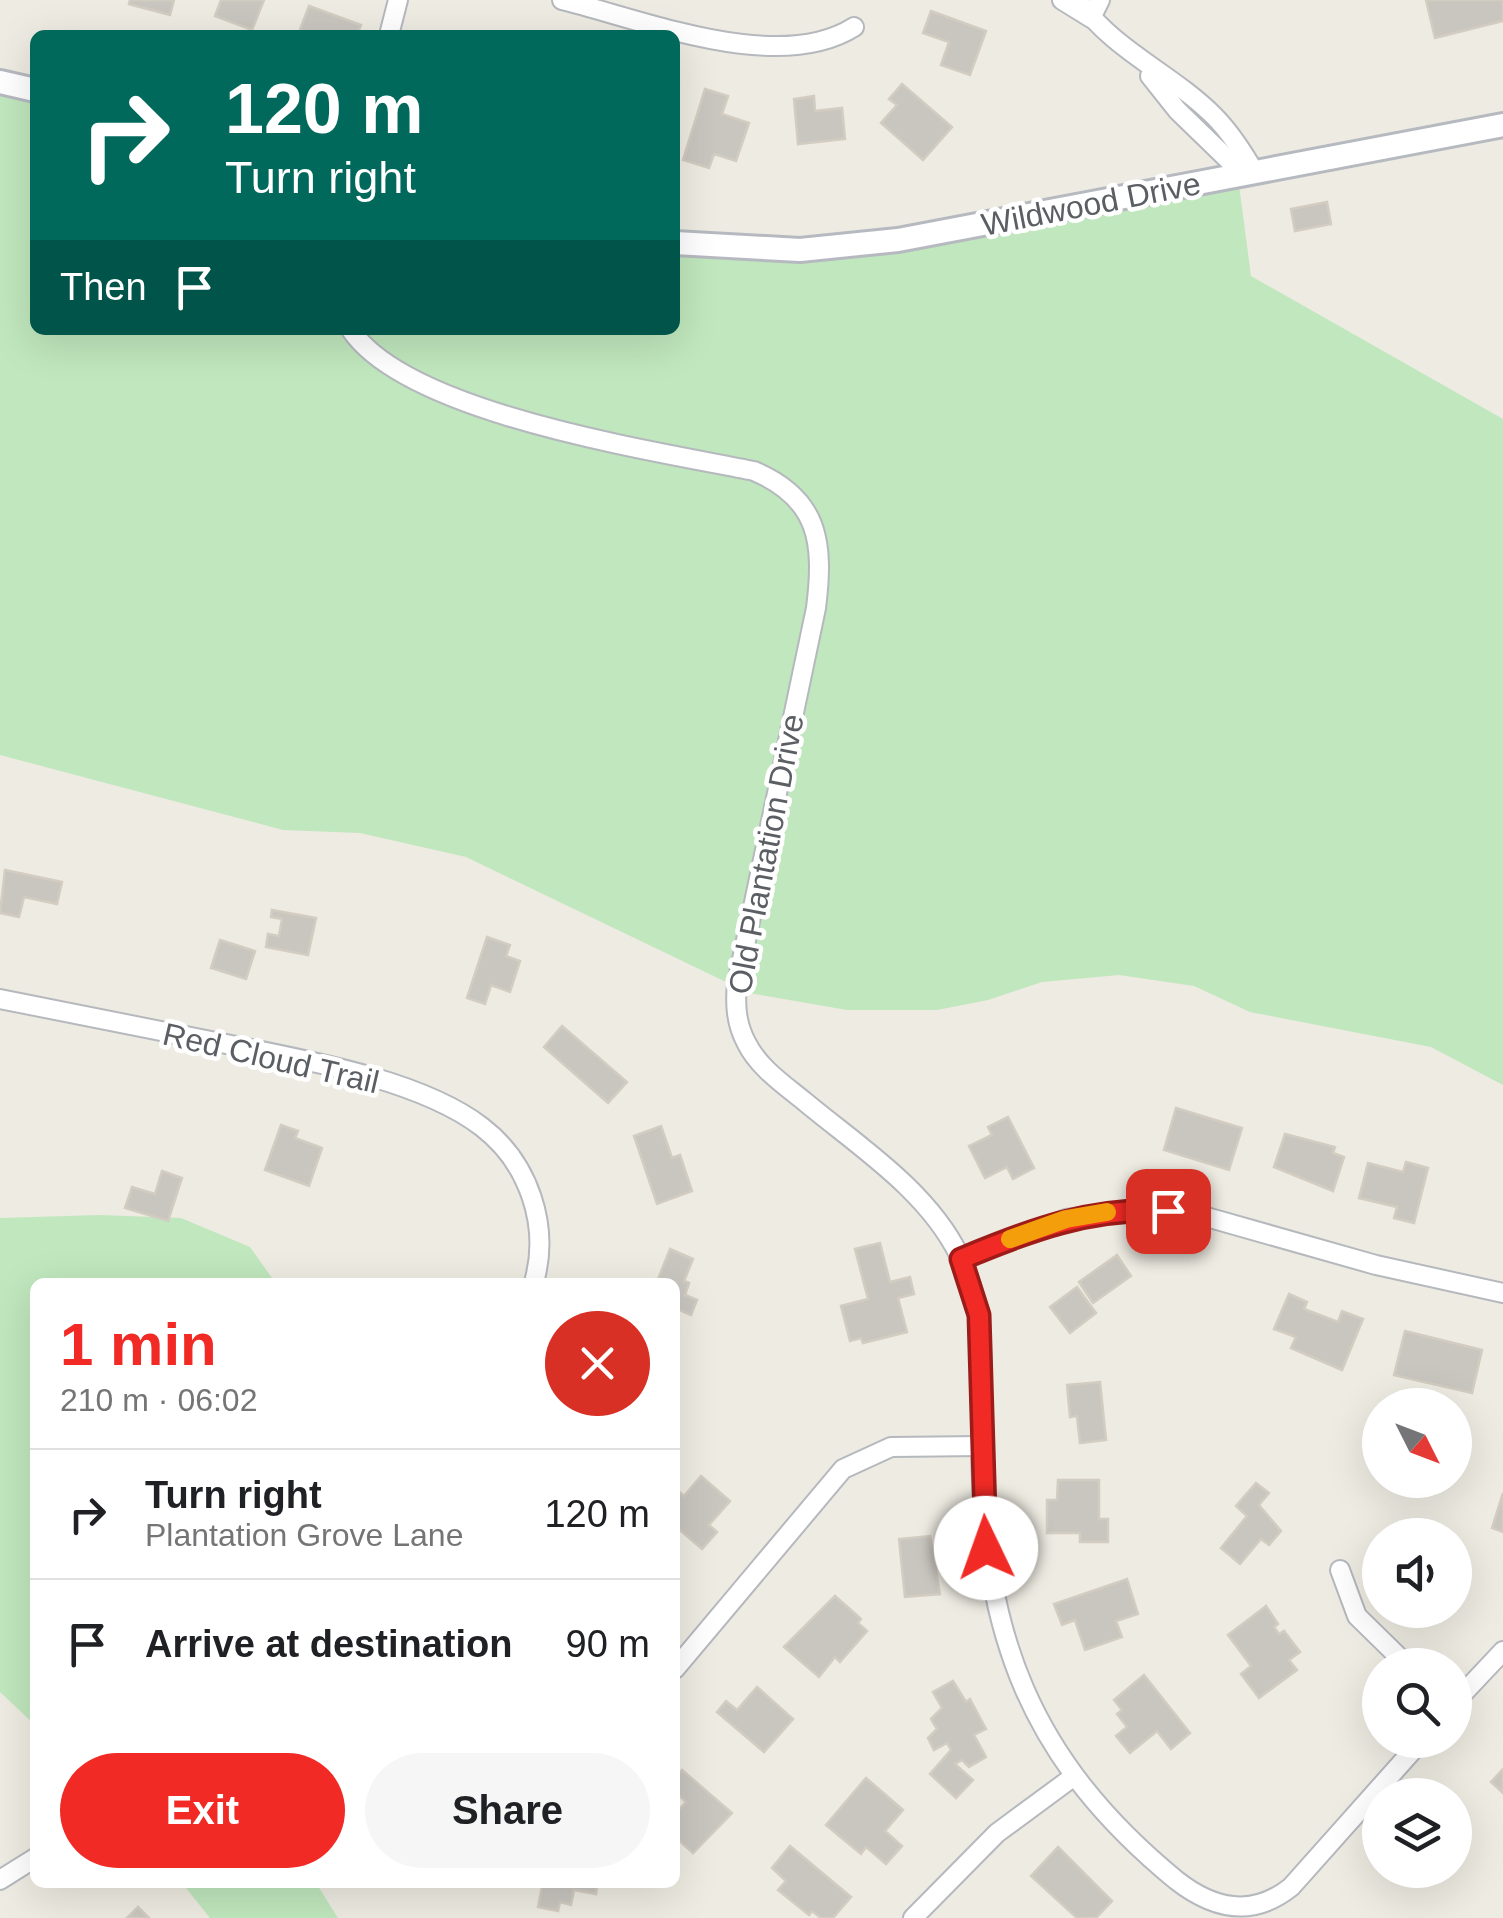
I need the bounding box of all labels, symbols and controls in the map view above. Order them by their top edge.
icon: right [60,70,190,200]
text: 120 m [225,70,423,148]
text: Turn right [225,152,416,203]
street label: Wildwood Drive [978,165,1204,243]
icon: arrive [167,260,222,315]
text: Then [60,266,147,308]
street label: Old Plantation Drive [721,711,811,997]
street label: Red Cloud Trail [160,1016,382,1100]
pin [1126,1169,1211,1254]
icon: arrive [1141,1184,1196,1239]
text: 1 min [60,1311,217,1378]
button: close [545,1311,650,1416]
text: 210 m · 06:02 [60,1382,257,1418]
north arrow [1362,1388,1472,1498]
map controls [1362,1388,1472,1888]
text: Turn right [145,1474,322,1516]
icon: right [60,1487,115,1542]
text: 120 m [544,1493,650,1535]
position arrow [934,1496,1038,1600]
text: Plantation Grove Lane [145,1517,463,1553]
button: sound [1362,1518,1472,1628]
icon: arrive [60,1617,115,1672]
text: Arrive at destination [145,1623,512,1665]
text: 90 m [566,1623,650,1665]
button: search [1362,1648,1472,1758]
button: Exit [60,1753,345,1868]
button: Share [365,1753,650,1868]
button: layers [1362,1778,1472,1888]

